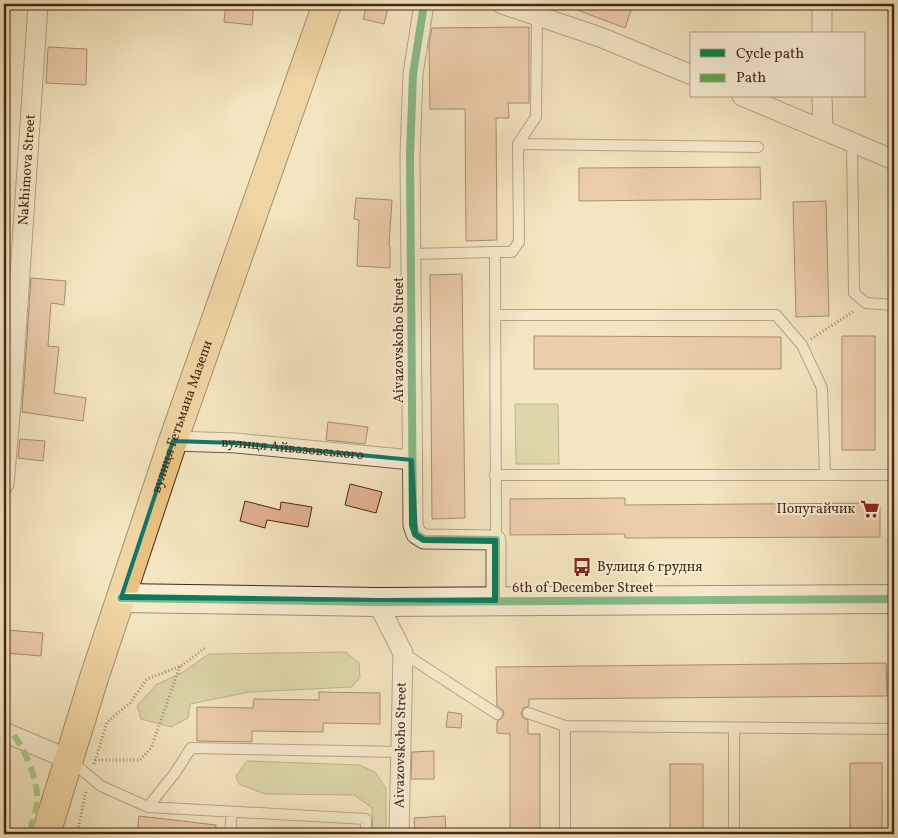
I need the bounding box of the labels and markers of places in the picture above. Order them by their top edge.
supermarket icon: Попугайчик [859,498,881,520]
place label: Попугайчик [776,500,856,519]
bus stop icon: Вулиця 6 грудня [571,556,593,578]
place label: Вулиця 6 грудня [597,558,703,577]

